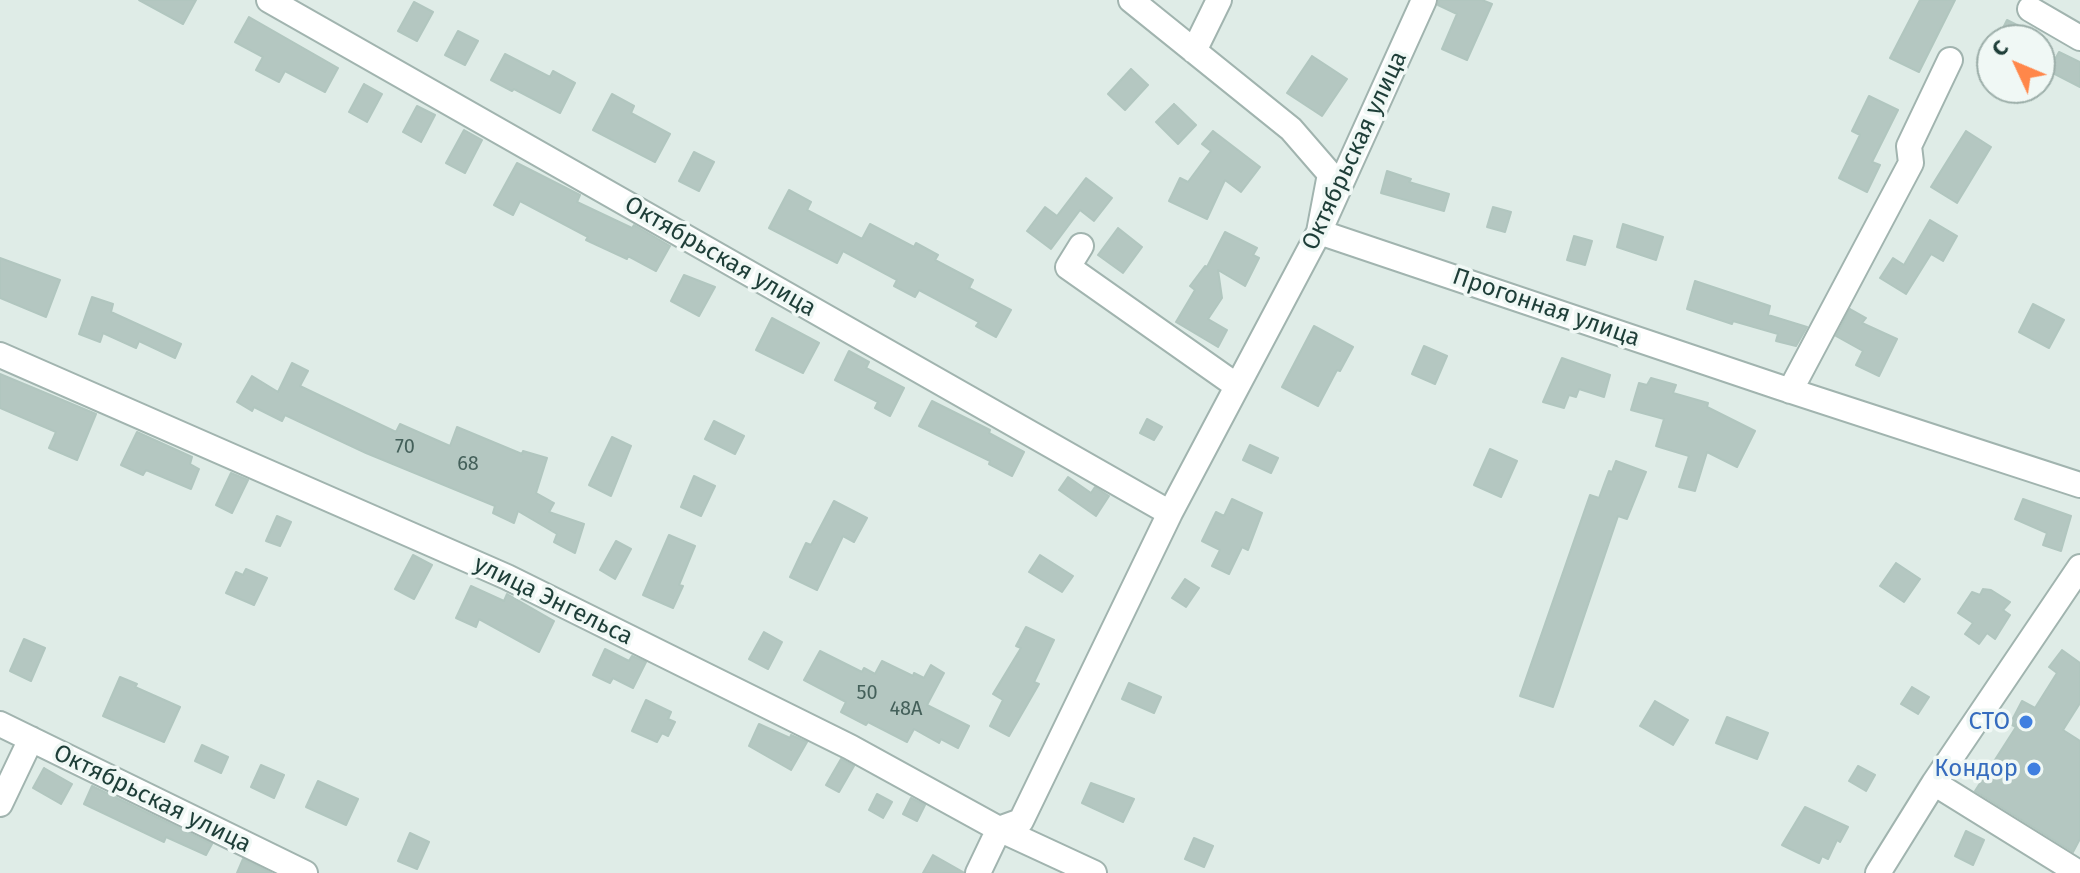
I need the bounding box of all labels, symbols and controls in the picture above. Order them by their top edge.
north arrow [1976,24,2056,104]
text: С [1986,34,2014,62]
street label: Октябрьская улица [1296,47,1414,255]
street label: Октябрьская улица [619,190,821,324]
street label: Прогонная улица [1449,262,1643,354]
house number: 70 [395,435,415,459]
house number: 68 [457,452,479,476]
street label: улица Энгельса [469,550,637,652]
house number: 50 [856,681,878,705]
house number: 48А [889,697,923,721]
place label: СТО [1969,708,2010,736]
marker: СТО [2017,713,2035,731]
street label: Октябрьская улица [49,739,255,859]
place label: Кондор [1934,755,2018,783]
marker: Кондор [2025,760,2043,778]

